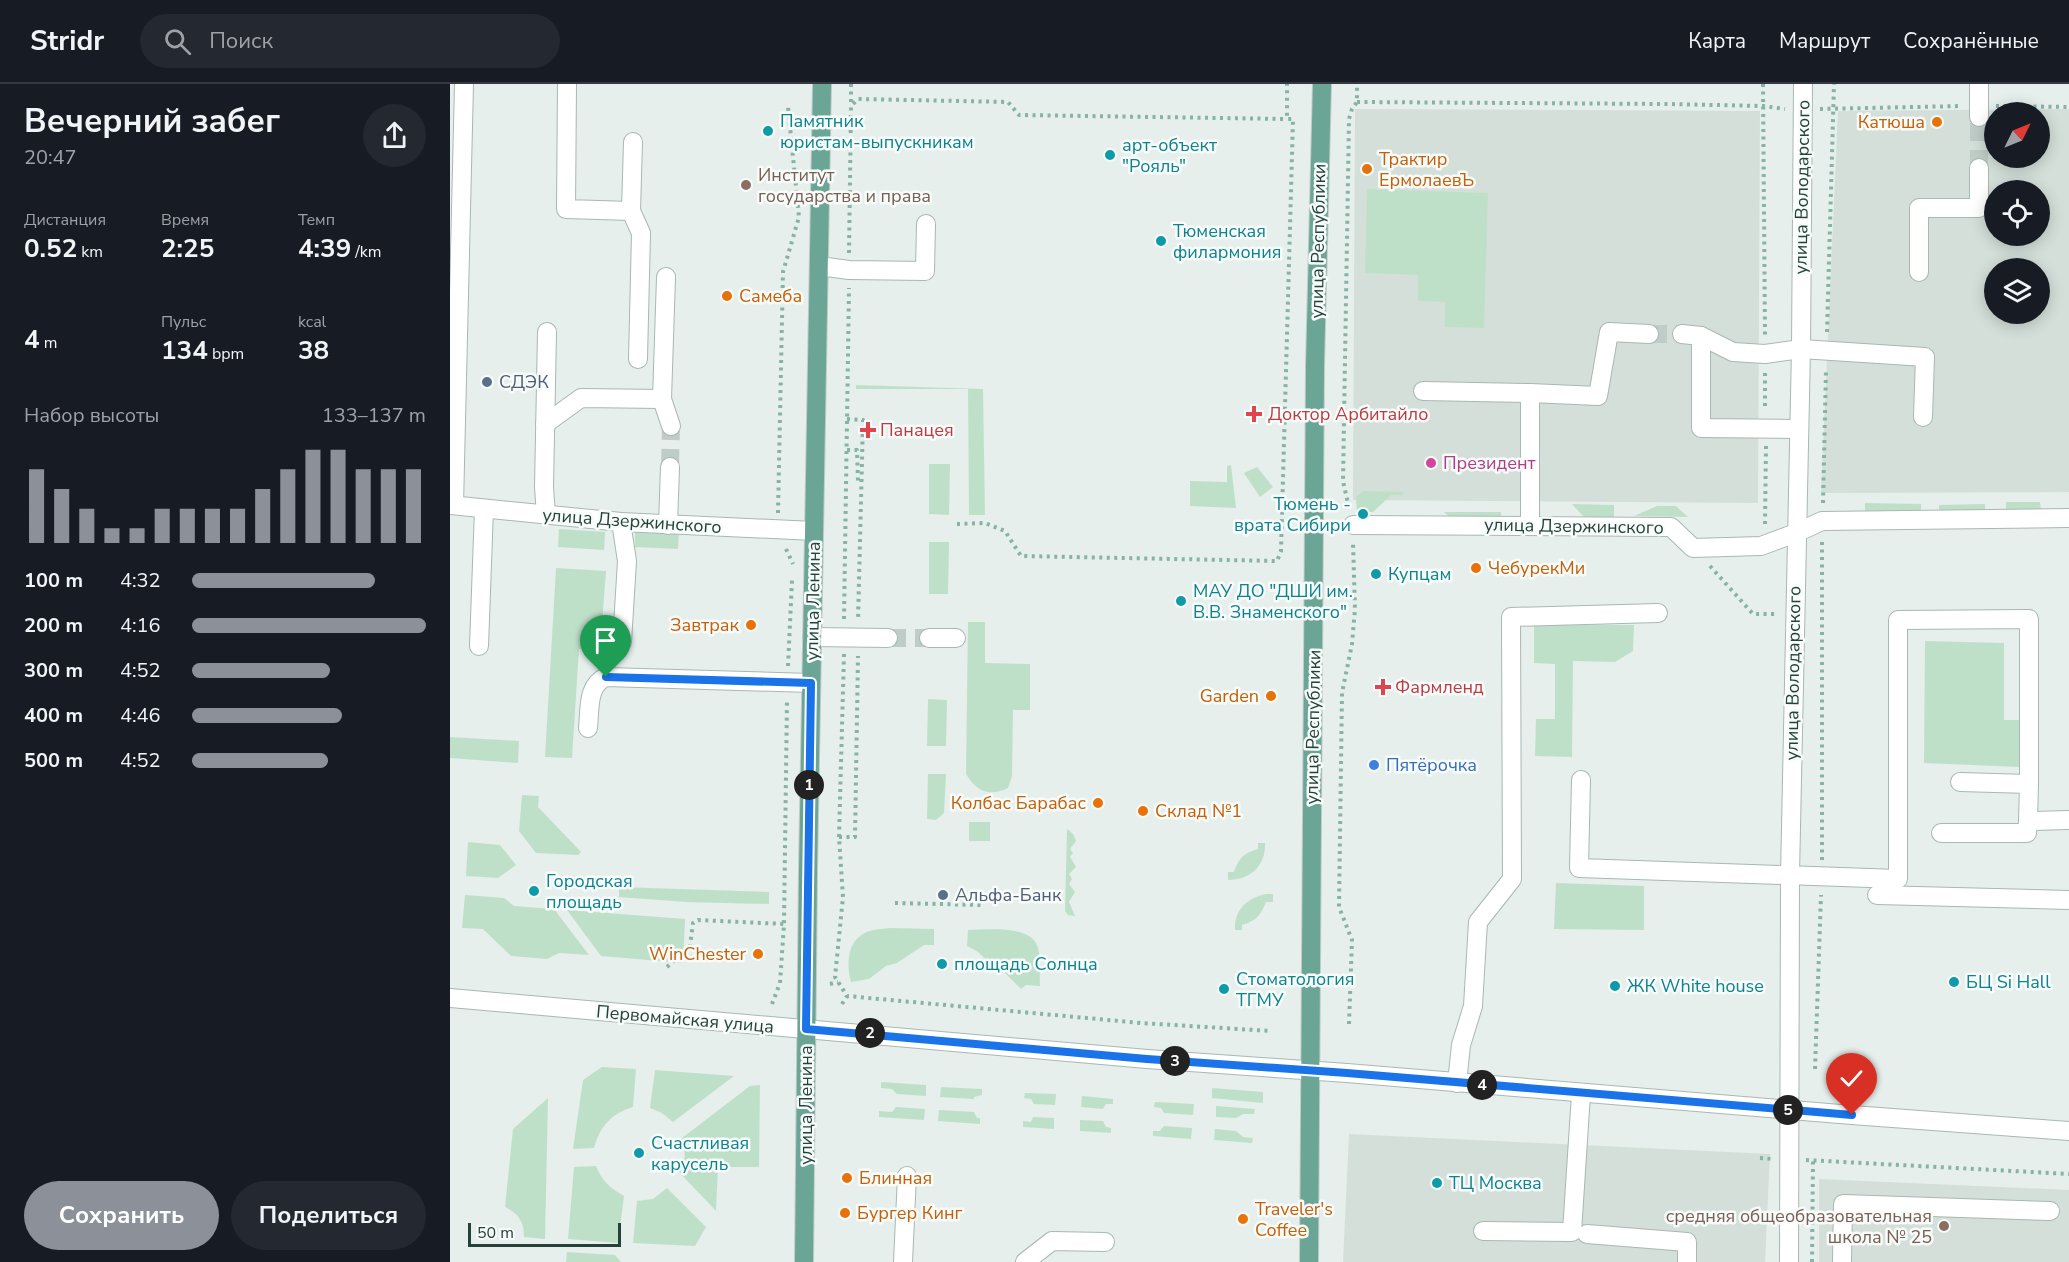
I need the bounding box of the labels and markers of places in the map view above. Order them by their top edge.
place label: Памятник юристам-выпускникам [780,109,974,154]
place label: Катюша [1858,110,1925,134]
marker: Катюша [1930,115,1944,129]
marker: Памятник юристам-выпускникам [761,124,775,138]
place label: арт-объект "Рояль" [1122,133,1217,178]
place label: Трактир ЕрмолаевЪ [1379,147,1474,192]
marker: арт-объект "Рояль" [1103,148,1117,162]
marker: Трактир ЕрмолаевЪ [1360,162,1374,176]
place label: Институт государства и права [758,163,931,208]
marker: Институт государства и права [739,178,753,192]
place label: Тюменская филармония [1173,219,1281,264]
marker: Тюменская филармония [1154,234,1168,248]
place label: Самеба [739,284,802,308]
marker: Самеба [720,289,734,303]
place label: СДЭК [499,370,549,394]
marker: СДЭК [480,375,494,389]
place label: Доктор Арбитайло [1268,402,1428,426]
marker: Доктор Арбитайло [1245,405,1263,423]
place label: Панацея [880,418,954,442]
marker: Панацея [861,423,875,437]
place label: Президент [1443,451,1535,475]
marker: Президент [1424,456,1438,470]
place label: Тюмень - врата Сибири [1234,492,1351,537]
marker: Тюмень - врата Сибири [1356,507,1370,521]
place label: ЧебурекМи [1488,556,1585,580]
marker: ЧебурекМи [1469,561,1483,575]
place label: Купцам [1388,562,1451,586]
marker: Купцам [1369,567,1383,581]
place label: МАУ ДО "ДШИ им. В.В. Знаменского" [1193,579,1353,624]
marker: МАУ ДО "ДШИ им. В.В. Знаменского" [1174,594,1188,608]
place label: Завтрак [670,613,740,637]
pin [580,615,631,677]
marker: Завтрак [744,618,758,632]
place label: Фармленд [1395,675,1484,699]
marker: Фармленд [1376,680,1390,694]
place label: Garden [1200,684,1259,708]
marker: Garden [1264,689,1278,703]
place label: Пятёрочка [1386,753,1477,777]
marker: Пятёрочка [1367,758,1381,772]
pin: 1 [794,770,824,800]
place label: Колбас Барабас [951,791,1086,815]
marker: Колбас Барабас [1091,796,1105,810]
place label: Склад №1 [1155,799,1242,823]
marker: Склад №1 [1136,804,1150,818]
place label: Городская площадь [546,869,633,914]
place label: Альфа-Банк [955,883,1062,907]
marker: Городская площадь [527,884,541,898]
marker: Альфа-Банк [936,888,950,902]
place label: WinChester [649,942,747,966]
marker: WinChester [751,947,765,961]
place label: площадь Солнца [954,952,1098,976]
marker: площадь Солнца [935,957,949,971]
place label: Стоматология ТГМУ [1236,967,1354,1012]
place label: БЦ Si Hall [1966,970,2051,994]
place label: ЖК White house [1627,974,1764,998]
marker: БЦ Si Hall [1947,975,1961,989]
marker: ЖК White house [1608,979,1622,993]
marker: Стоматология ТГМУ [1217,982,1231,996]
pin: 2 [855,1018,885,1048]
pin: 3 [1160,1046,1190,1076]
pin [1826,1053,1877,1115]
pin: 4 [1467,1070,1497,1100]
pin: 5 [1773,1095,1803,1125]
place label: Счастливая карусель [651,1131,749,1176]
marker: Счастливая карусель [632,1146,646,1160]
place label: Блинная [859,1166,932,1190]
marker: Блинная [840,1171,854,1185]
place label: ТЦ Москва [1449,1171,1542,1195]
marker: ТЦ Москва [1430,1176,1444,1190]
place label: Traveler's Coffee [1255,1197,1333,1242]
place label: Бургер Кинг [857,1201,962,1225]
place label: средняя общеобразовательная школа № 25 [1666,1204,1932,1249]
marker: Бургер Кинг [838,1206,852,1220]
marker: Traveler's Coffee [1236,1212,1250,1226]
marker: средняя общеобразовательная школа № 25 [1937,1219,1951,1233]

